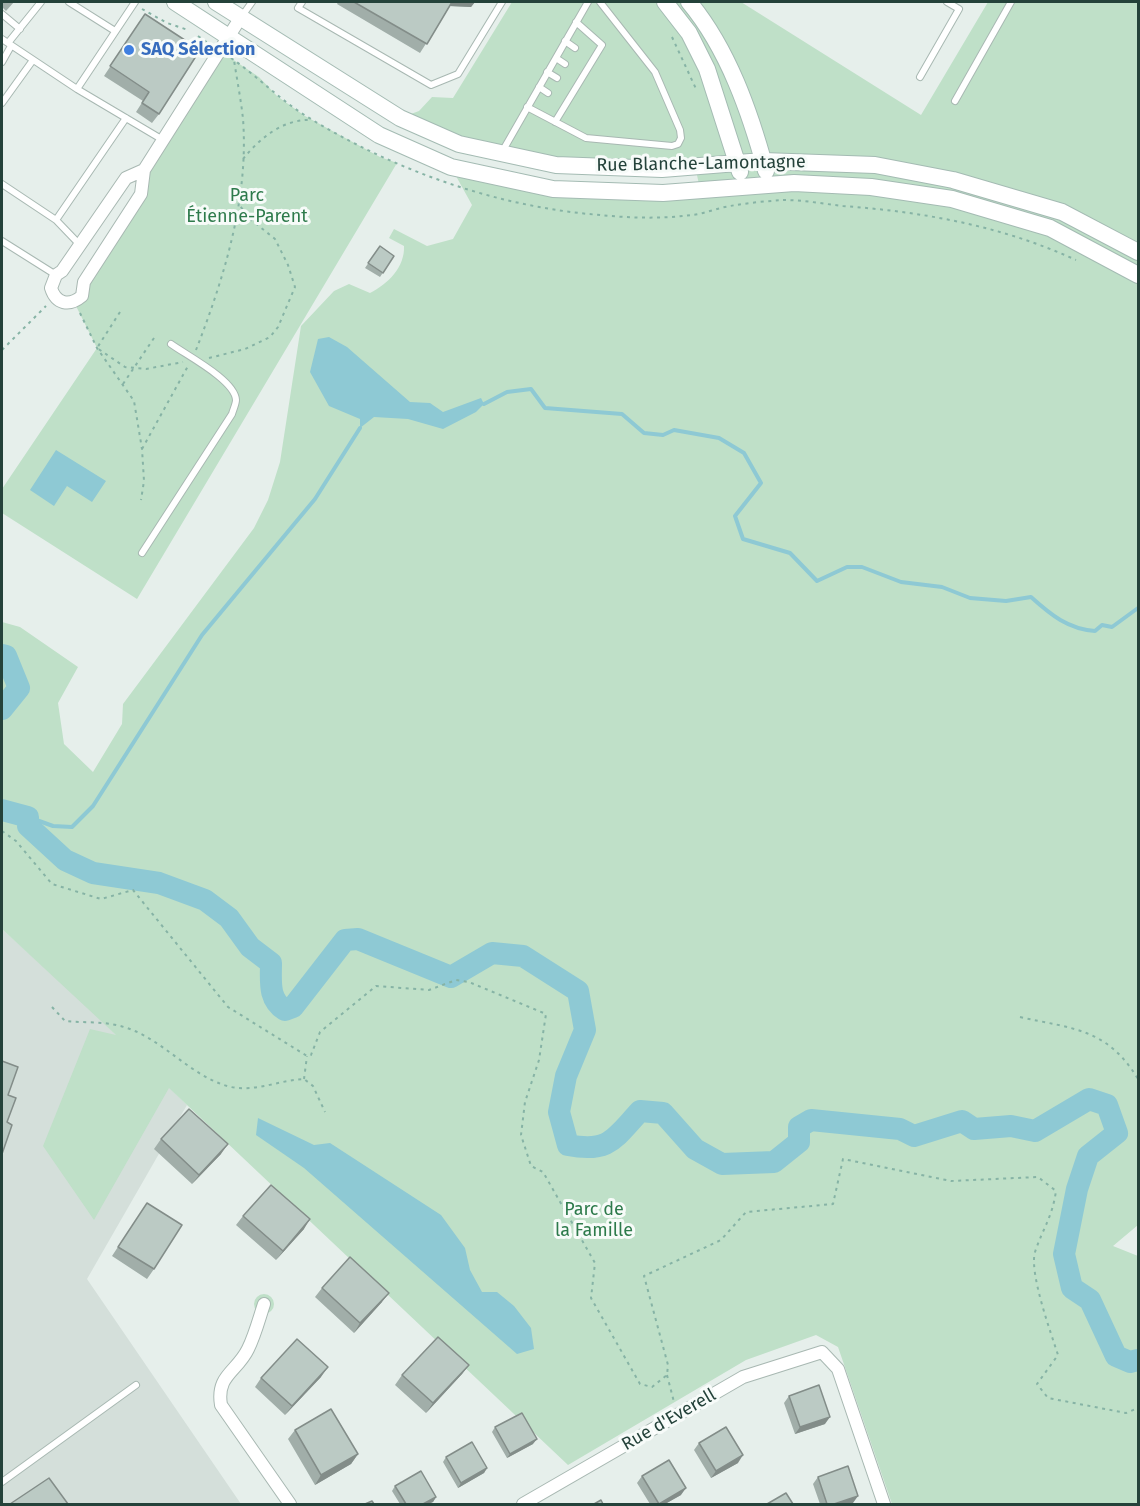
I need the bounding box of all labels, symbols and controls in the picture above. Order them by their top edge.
place label: SAQ Sélection [141,39,255,61]
marker: SAQ Sélection [122,43,136,57]
street label: Rue Blanche-Lamontagne [596,151,806,177]
park label: Parc Étienne-Parent [186,185,308,228]
park label: Parc de la Famille [555,1199,633,1242]
street label: Rue d'Everell [618,1384,720,1456]

